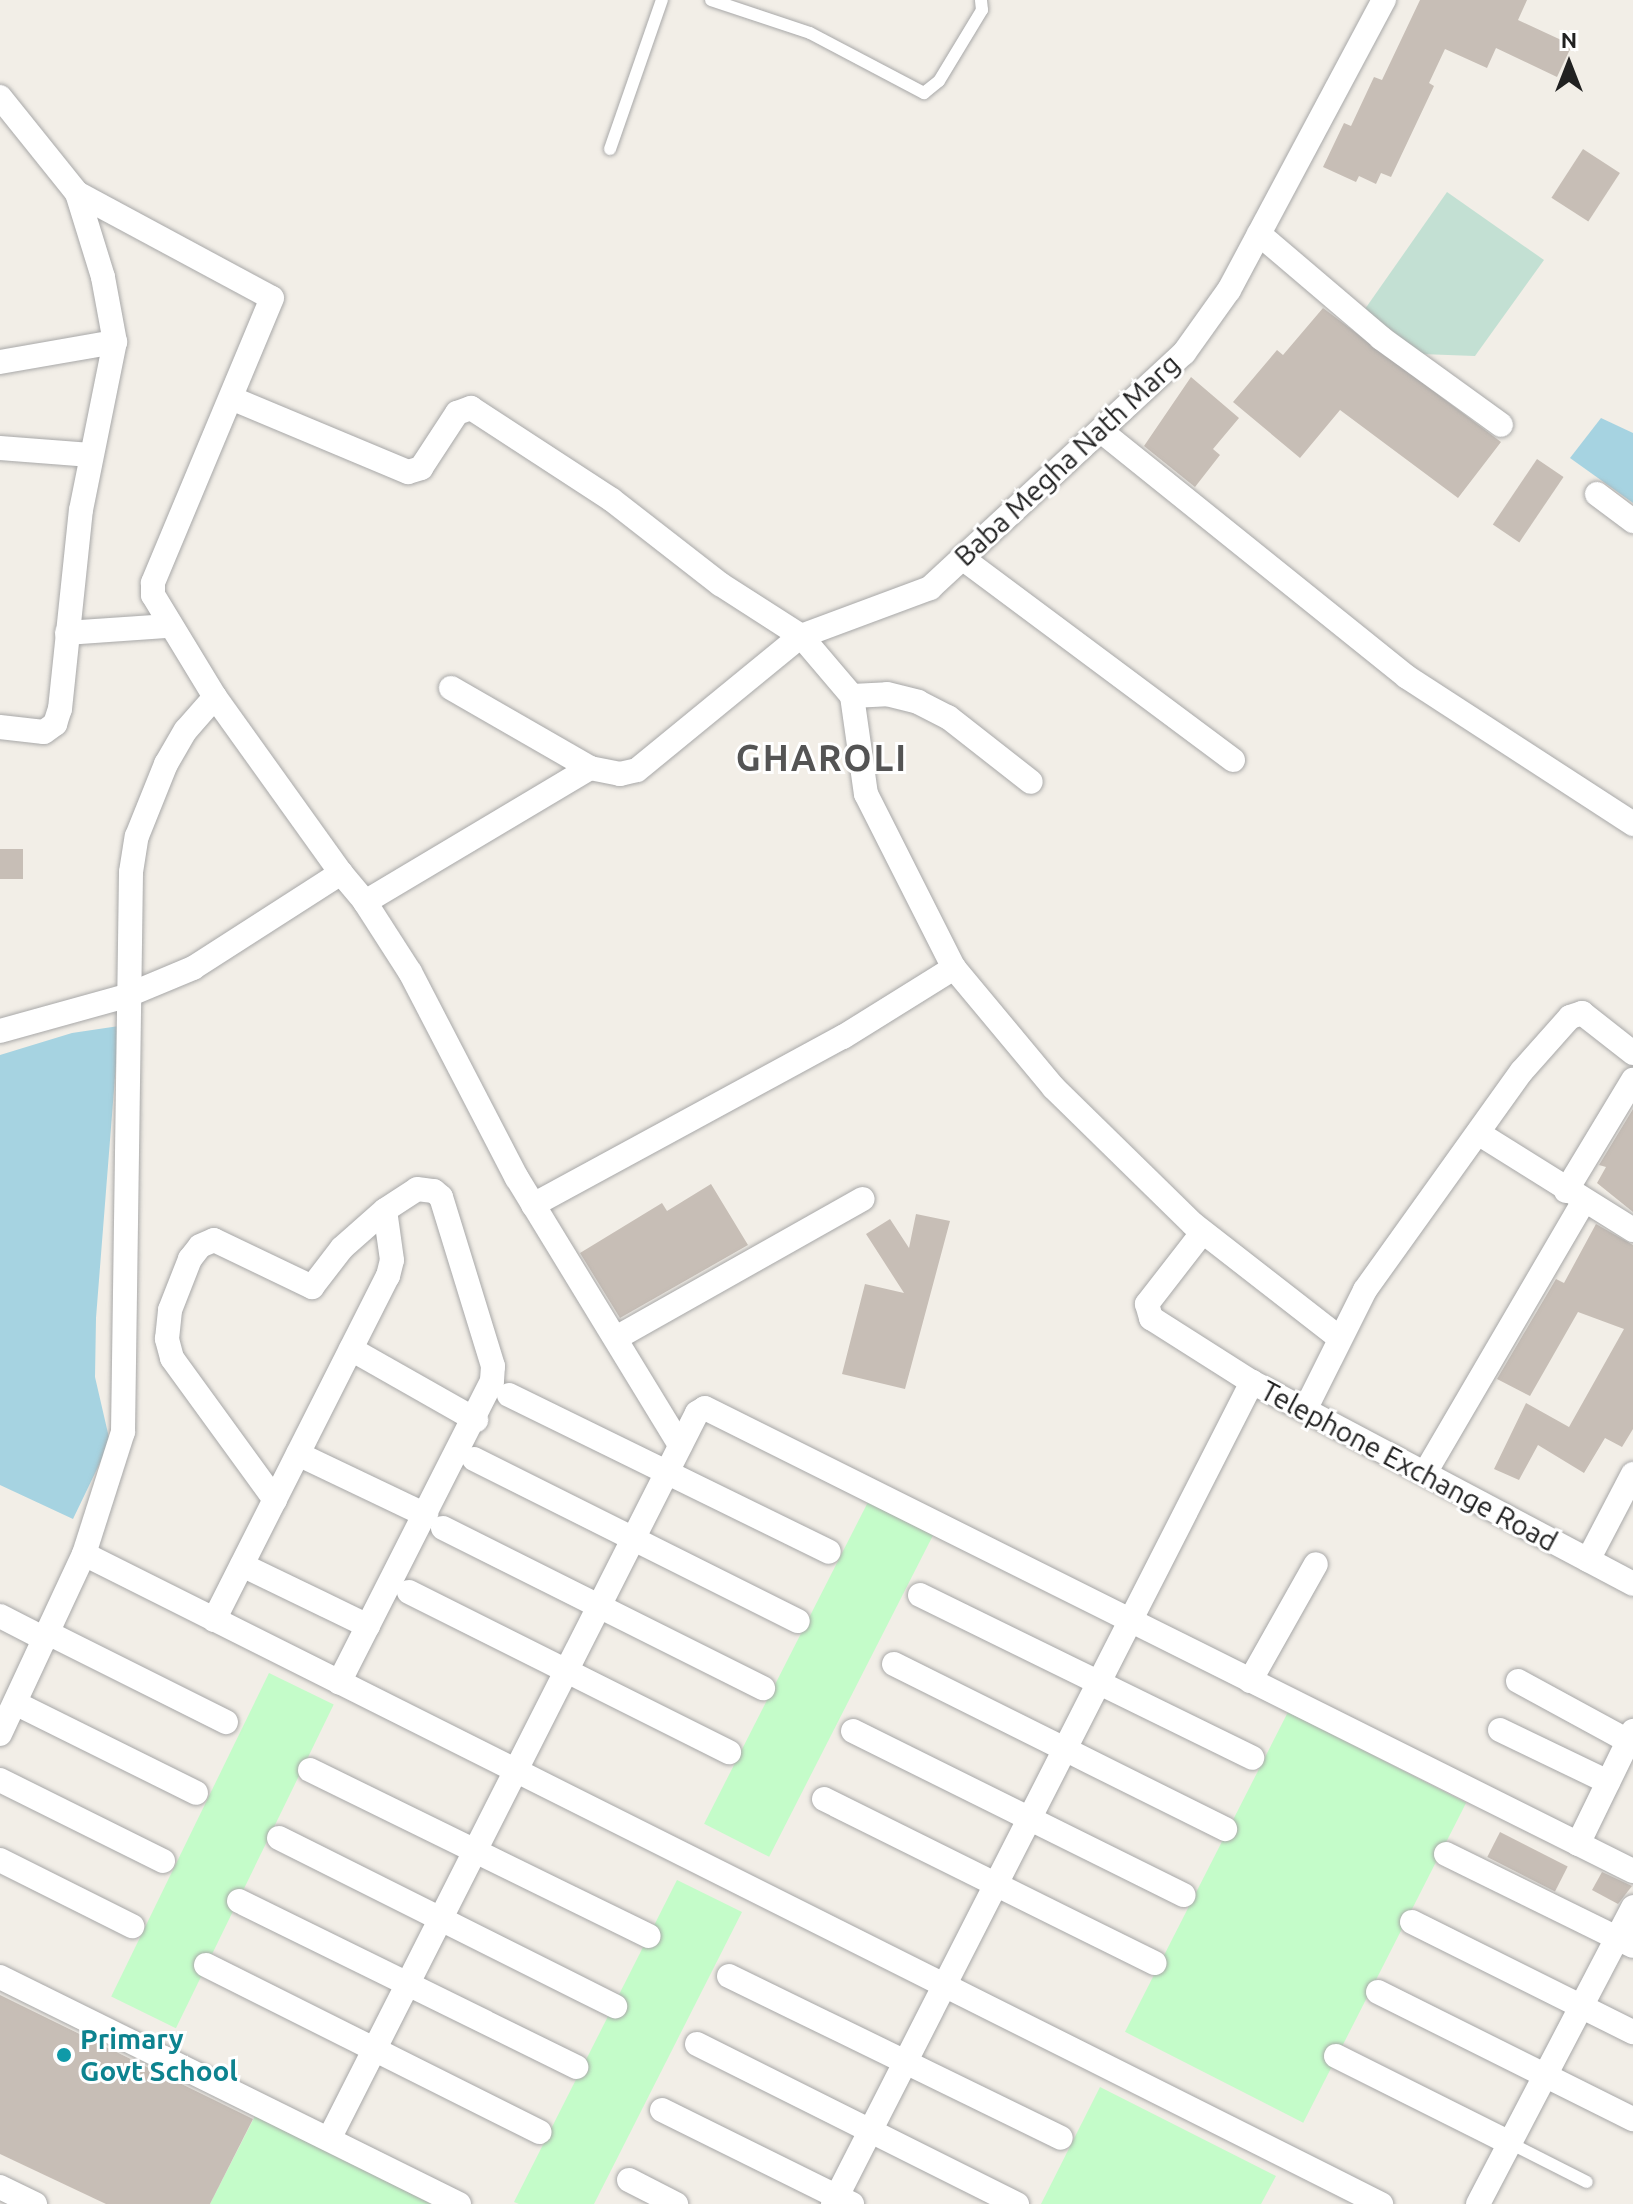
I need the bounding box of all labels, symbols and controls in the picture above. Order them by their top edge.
north arrow [1529,24,1609,104]
text: N [1561,27,1577,52]
street label: Baba Megha Nath Marg [948,347,1186,573]
district label: GHAROLI [736,736,908,780]
street label: Telephone Exchange Road [1255,1374,1563,1558]
place label: Primary Govt School [80,2022,238,2088]
marker: Primary Govt School [55,2046,73,2064]

